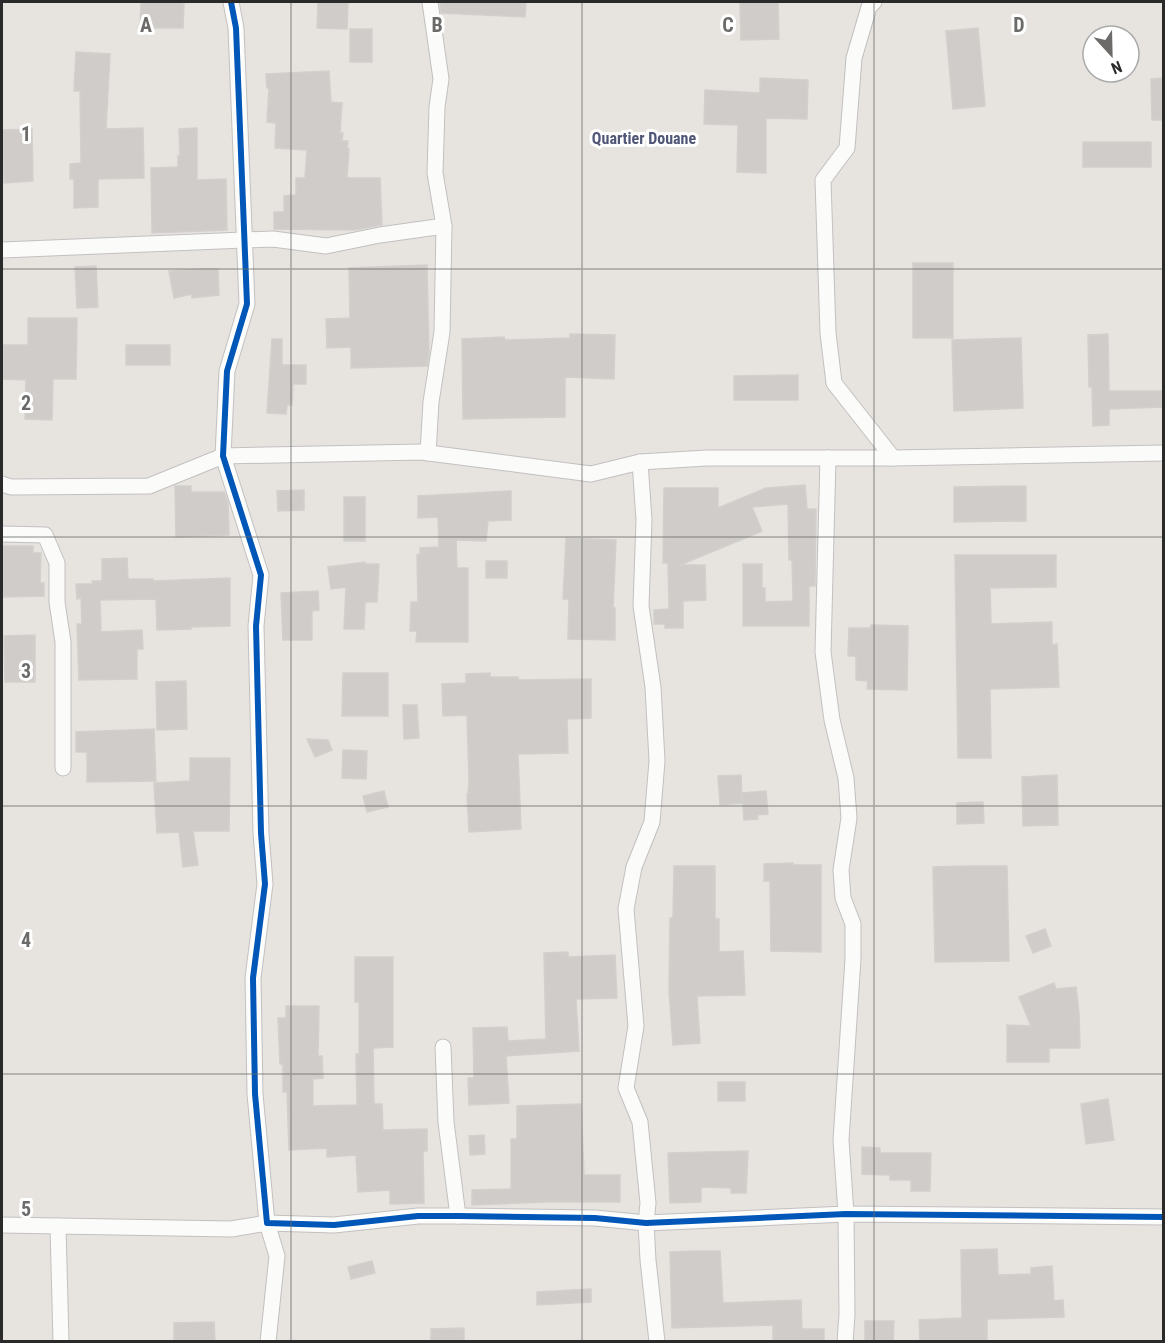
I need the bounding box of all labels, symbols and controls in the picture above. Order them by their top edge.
text: A [140,13,152,37]
text: B [431,13,443,37]
text: C [722,13,734,37]
text: D [1013,13,1025,37]
north arrow [1081,24,1141,84]
text: N [1108,57,1125,78]
text: 1 [21,122,31,146]
district label: Quartier Douane [592,129,696,148]
text: 2 [21,391,31,415]
text: 3 [21,659,31,683]
text: 4 [21,928,31,952]
text: 5 [21,1197,31,1221]

